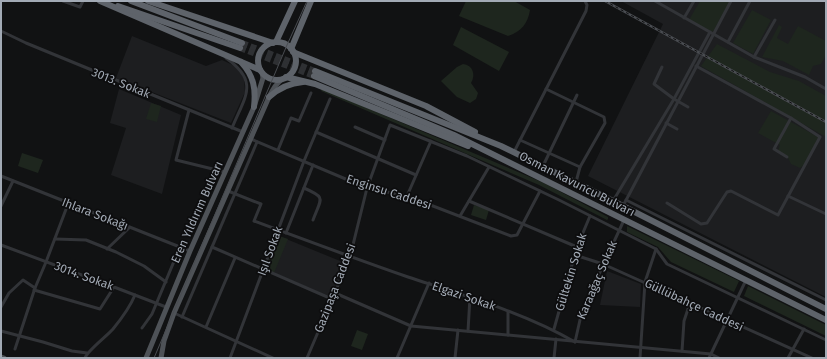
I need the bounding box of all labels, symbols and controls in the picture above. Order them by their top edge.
street label: 3013. Sokak [90,65,153,101]
street label: Osman Kavuncu Bulvarı [517,149,637,219]
street label: Eren Yıldırım Bulvarı [168,159,226,265]
street label: Enginsu Caddesi [345,172,433,212]
street label: Ihlara Sokağı [60,195,130,233]
street label: Işıl Sokak [255,224,286,278]
street label: Gültekin Sokak [553,231,590,313]
street label: Karaağaç Sokak [574,238,620,322]
street label: Gazipaşa Caddesi [312,241,358,335]
street label: 3014. Sokak [52,259,116,294]
street label: Güllübahçe Caddesi [642,276,746,334]
street label: Elgazi Sokak [430,279,498,314]

